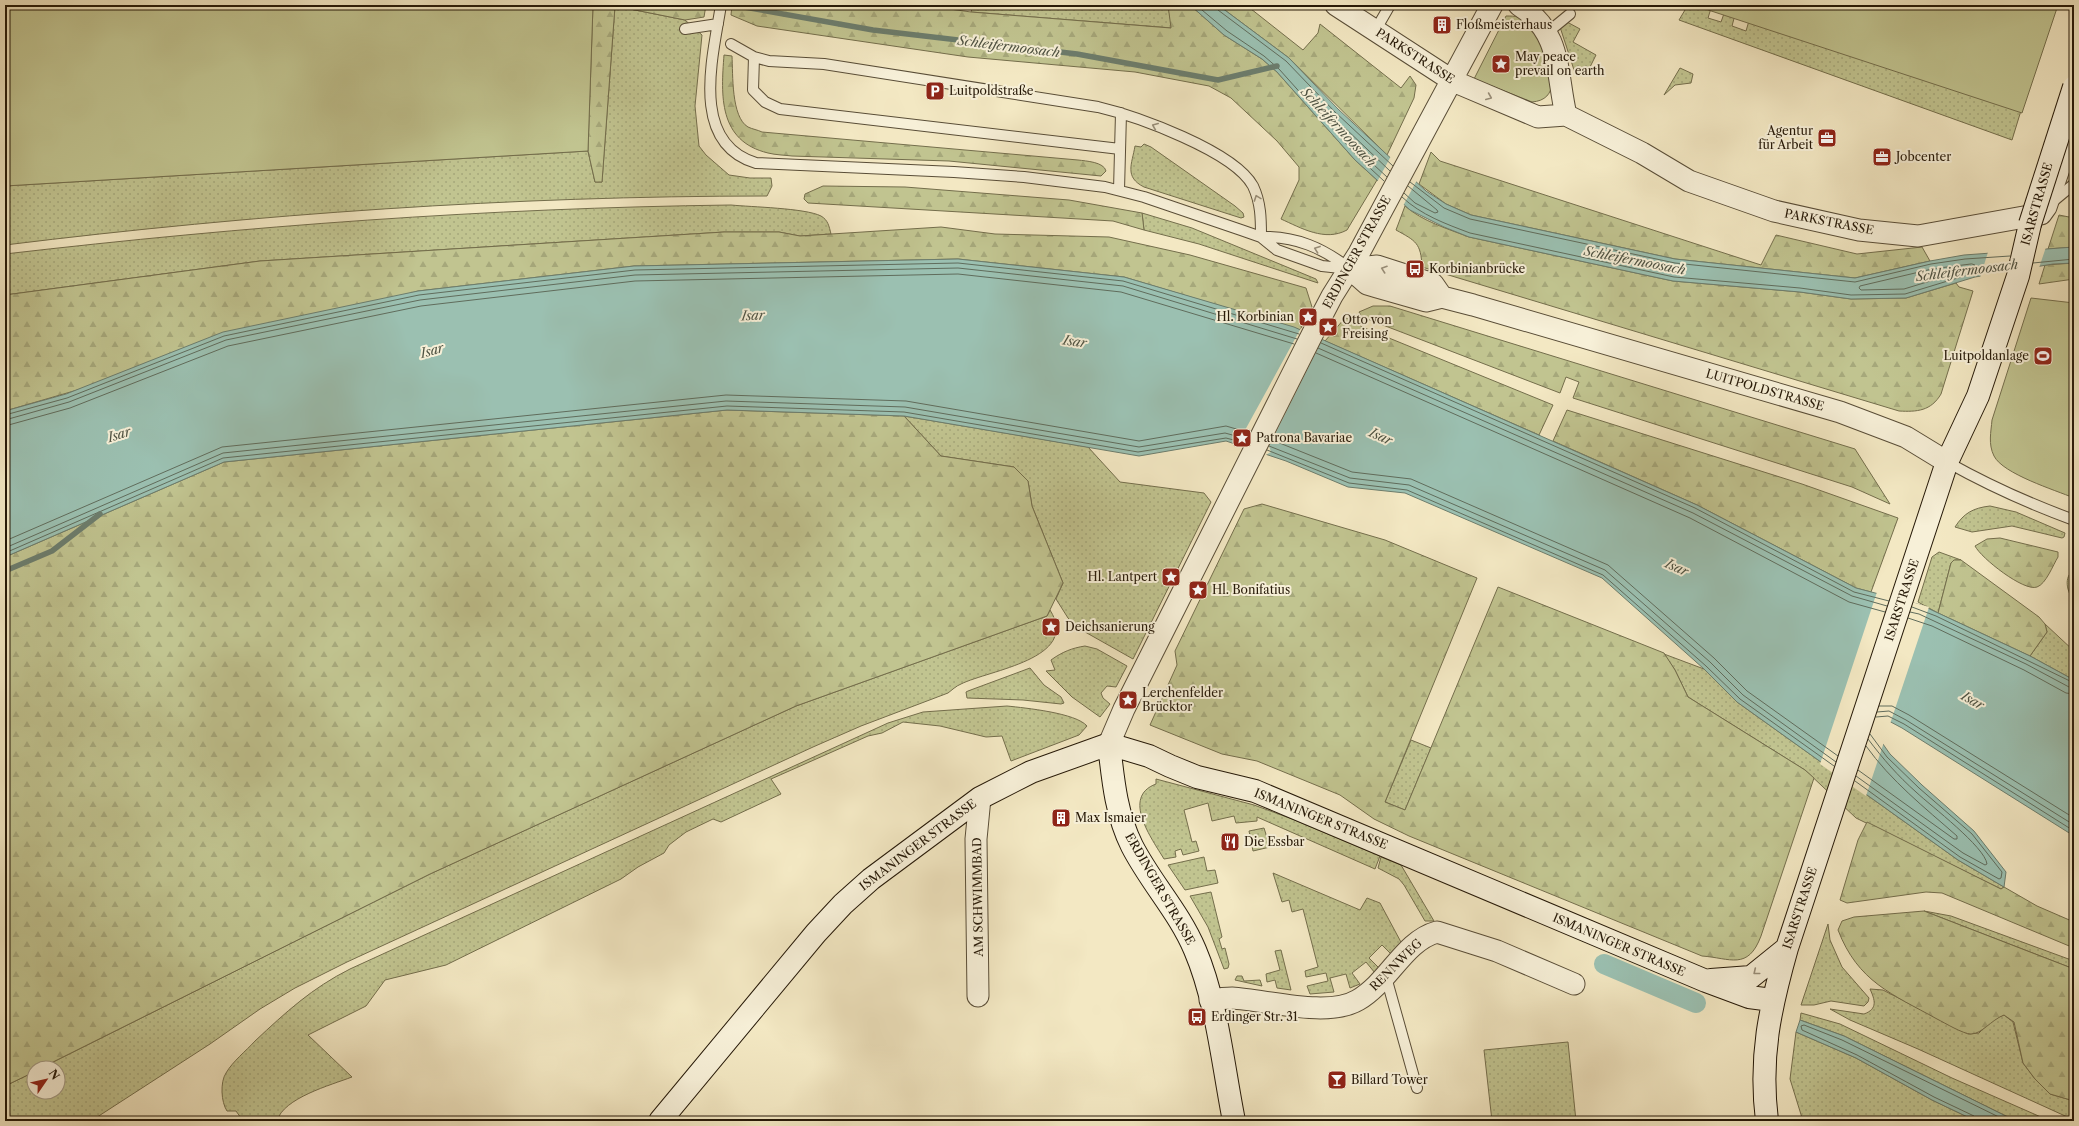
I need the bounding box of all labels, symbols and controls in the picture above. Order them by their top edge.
building icon: Floßmeisterhaus [1431,14,1453,36]
place label: Floßmeisterhaus [1456,17,1552,32]
street label: PARKSTRASSE [1373,25,1457,87]
water label: Schleifermoosach [956,32,1061,60]
place label: May peace prevail on earth [1515,49,1605,78]
place icon: May peace prevail on earth [1490,53,1512,75]
parking icon: Luitpoldstraße [924,80,946,102]
place label: Luitpoldstraße [949,83,1034,98]
water label: Schleifermoosach [1297,83,1380,170]
one-way arrow [1485,92,1492,100]
one-way arrow [1151,123,1159,131]
place label: Agentur für Arbeit [1758,123,1814,152]
office icon: Agentur für Arbeit [1816,127,1838,149]
office icon: Jobcenter [1871,146,1893,168]
place label: Jobcenter [1894,149,1951,164]
street label: ISARSTRASSE [2018,161,2056,247]
street label: ERDINGER STRASSE [1319,193,1394,311]
one-way arrow [1254,195,1262,202]
street label: PARKSTRASSE [1783,205,1875,238]
water label: Schleifermoosach [1582,242,1687,278]
one-way arrow [1314,245,1321,253]
water label: Schleifermoosach [1914,256,2019,284]
bus stop icon: Korbinianbrücke [1404,258,1426,280]
place label: Korbinianbrücke [1429,261,1526,276]
one-way arrow [1381,265,1388,273]
water label: Isar [740,306,766,324]
place icon: Hl. Korbinian [1297,306,1319,328]
place label: Hl. Korbinian [1217,309,1294,324]
place label: Otto von Freising [1342,312,1392,341]
place icon: Otto von Freising [1317,316,1339,338]
water label: Isar [1061,331,1089,351]
water label: Isar [418,339,446,361]
sports icon: Luitpoldanlage [2032,345,2054,367]
place label: Luitpoldanlage [1943,348,2029,363]
street label: LUITPOLDSTRASSE [1704,365,1826,414]
water label: Isar [104,423,134,445]
water label: Isar [1366,423,1396,448]
place icon: Patrona Bavariae [1231,427,1253,449]
place label: Patrona Bavariae [1256,430,1352,445]
water label: Isar [1662,554,1692,579]
street label: ISARSTRASSE [1881,557,1922,643]
place icon: Hl. Lantpert [1160,566,1182,588]
place label: Hl. Lantpert [1087,569,1158,584]
place icon: Hl. Bonifatius [1187,579,1209,601]
place label: Hl. Bonifatius [1212,582,1290,597]
place icon: Deichsanierung [1040,616,1062,638]
place label: Deichsanierung [1065,619,1155,634]
place label: Lerchenfelder Brücktor [1142,685,1223,714]
water label: Isar [1958,687,1988,713]
place icon: Lerchenfelder Brücktor [1117,689,1139,711]
street label: ISMANINGER STRASSE [1252,785,1390,852]
street label: ISMANINGER STRASSE [856,796,979,894]
building icon: Max Ismaier [1050,807,1072,829]
place label: Max Ismaier [1075,810,1146,825]
street label: ERDINGER STRASSE [1122,830,1199,947]
restaurant icon: Die Essbar [1219,831,1241,853]
place label: Die Essbar [1244,834,1305,849]
street label: AM SCHWIMMBAD [969,837,986,958]
street label: ISARSTRASSE [1779,865,1820,951]
street label: ISMANINGER STRASSE [1551,910,1688,979]
street label: RENNWEG [1366,935,1425,994]
one-way arrow [1754,968,1761,975]
bus stop icon: Erdinger Str. 31 [1186,1006,1208,1028]
place label: Erdinger Str. 31 [1211,1009,1298,1024]
north arrow [26,1060,66,1100]
text: N [46,1067,63,1083]
bar icon: Billard Tower [1326,1069,1348,1091]
place label: Billard Tower [1351,1072,1428,1087]

